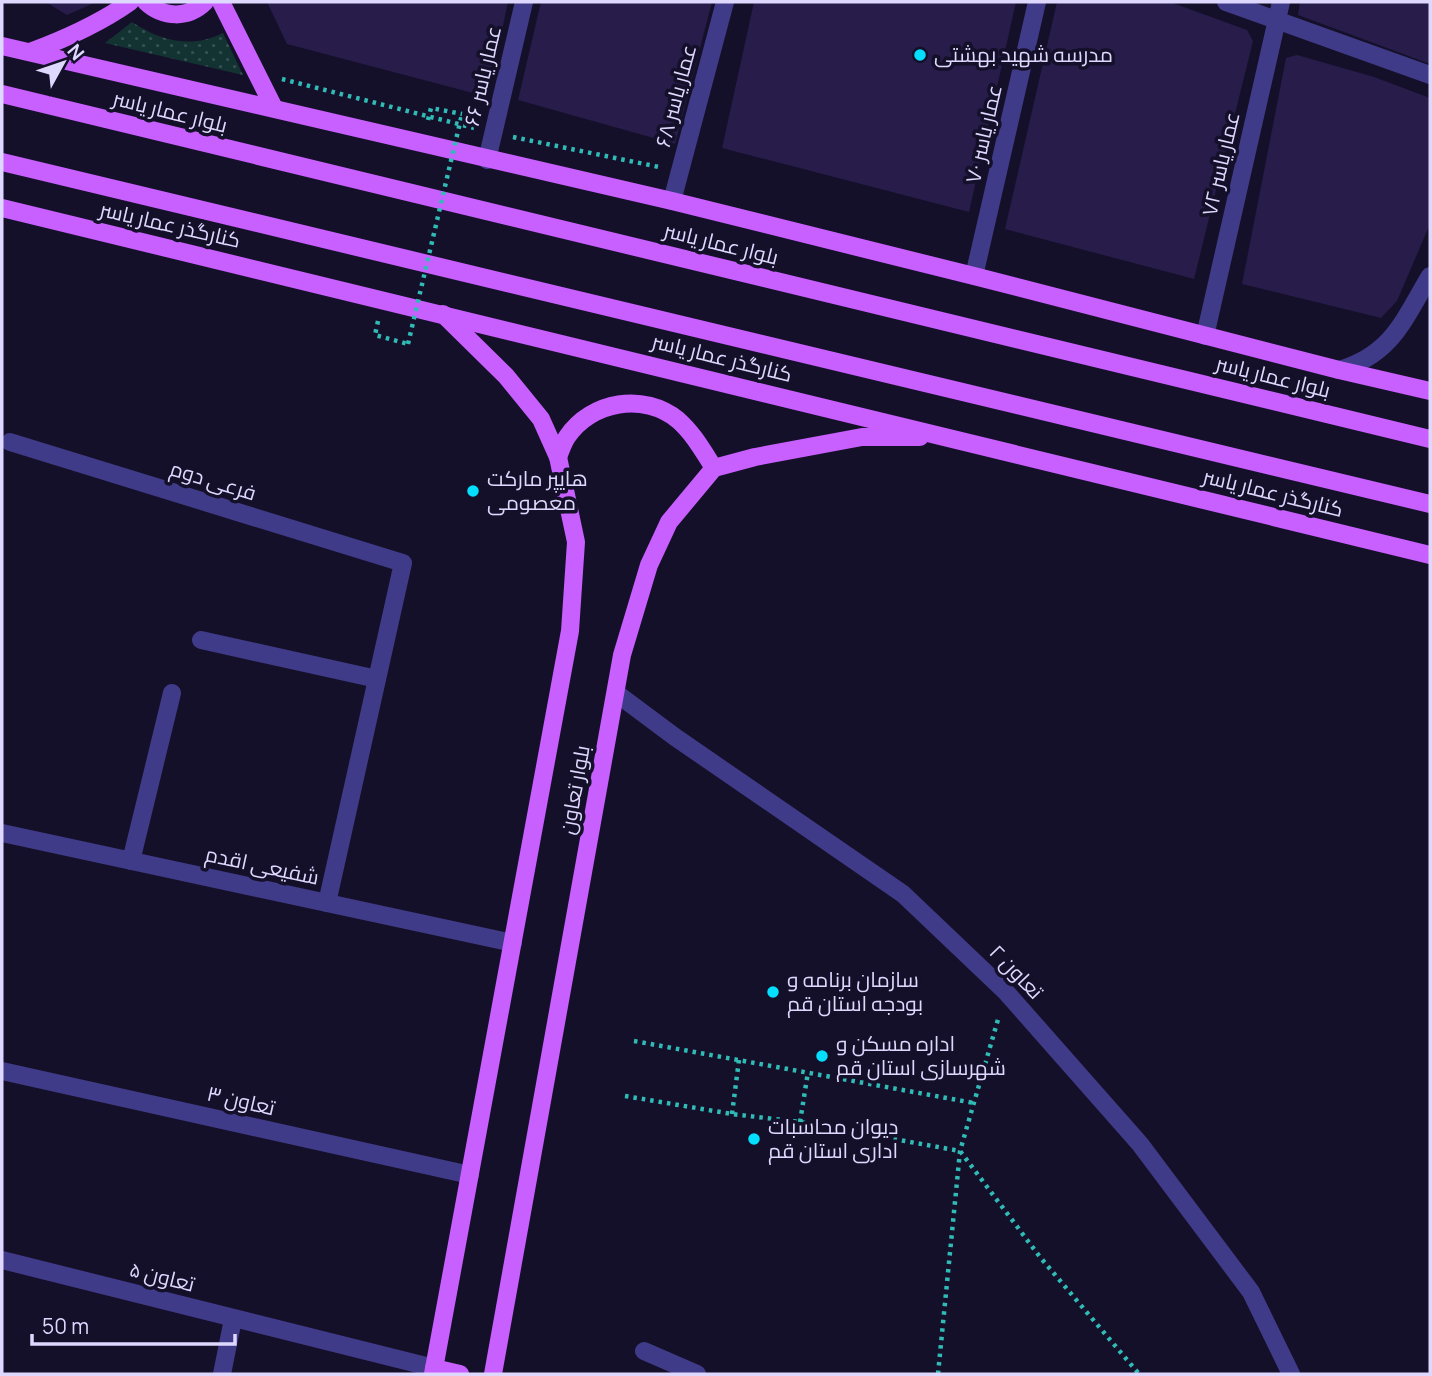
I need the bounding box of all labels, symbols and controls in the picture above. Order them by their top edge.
street label: عمار یاسر ۶۶ [457,23,507,129]
north arrow [28,28,98,98]
text: N [62,38,90,66]
place label: مدرسه شهید بهشتی [934,40,1113,68]
street label: عمار یاسر ۶۸ [648,41,702,150]
marker: مدرسه شهید بهشتی [912,47,928,63]
street label: عمار یاسر ۷۰ [958,82,1008,186]
street label: بلوار عمار یاسر [109,83,230,139]
street label: عمار یاسر ۷۲ [1194,109,1246,219]
street label: کنارگذر عمار یاسر [96,194,243,254]
street label: بلوار عمار یاسر [660,215,781,271]
street label: کنارگذر عمار یاسر [648,326,795,388]
street label: بلوار عمار یاسر [1212,348,1333,404]
street label: فرعی دوم [166,454,260,507]
street label: کنارگذر عمار یاسر [1199,461,1346,523]
place label: هایپر مارکت معصومی [487,464,588,516]
marker: هایپر مارکت معصومی [465,483,481,499]
street label: بلوار تعاون [552,743,596,837]
street label: شفیعی اقدم [202,839,322,892]
street label: تعاون ۲ [984,938,1050,1005]
place label: سازمان برنامه و بودجه استان قم [787,965,923,1018]
marker: سازمان برنامه و بودجه استان قم [765,984,781,1000]
place label: اداره مسکن و شهرسازی استان قم [836,1029,1006,1082]
marker: اداره مسکن و شهرسازی استان قم [814,1048,830,1064]
street label: تعاون ۳ [204,1079,278,1122]
place label: دیوان محاسبات اداری استان قم [768,1112,898,1165]
marker: دیوان محاسبات اداری استان قم [746,1131,762,1147]
street label: تعاون ۵ [127,1254,198,1298]
scale bar [32,1302,234,1346]
text: 50 m [42,1312,89,1340]

